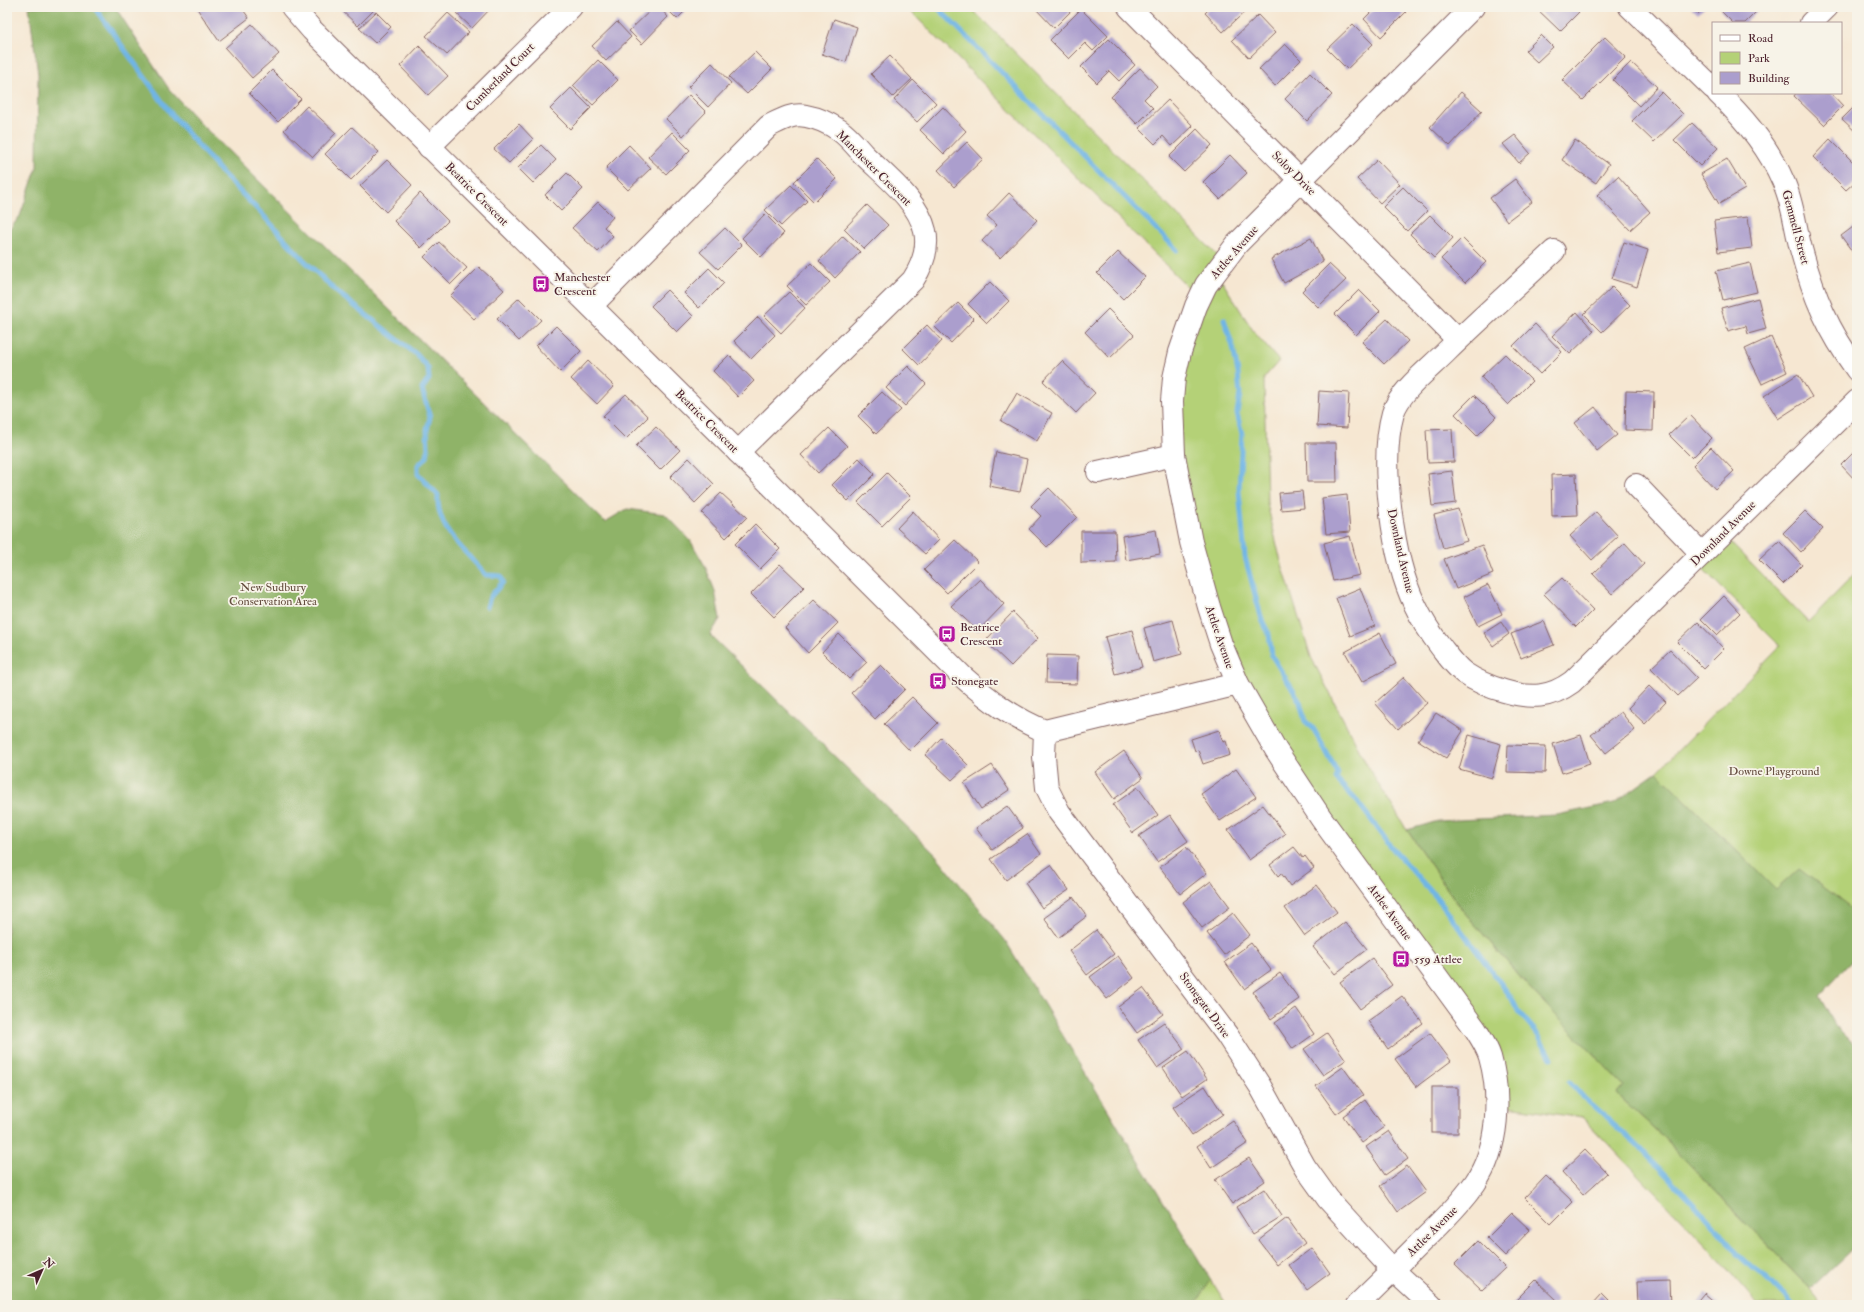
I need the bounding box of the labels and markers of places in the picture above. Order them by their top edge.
place label: Manchester Crescent [554,270,611,299]
bus stop icon: Manchester Crescent [531,274,551,294]
place label: Beatrice Crescent [960,620,1002,649]
bus stop icon: Beatrice Crescent [937,624,957,644]
bus stop icon: Stonegate [928,671,948,691]
place label: Stonegate [951,674,998,689]
bus stop icon: 559 Attlee [1391,949,1411,969]
place label: 559 Attlee [1414,952,1462,967]

